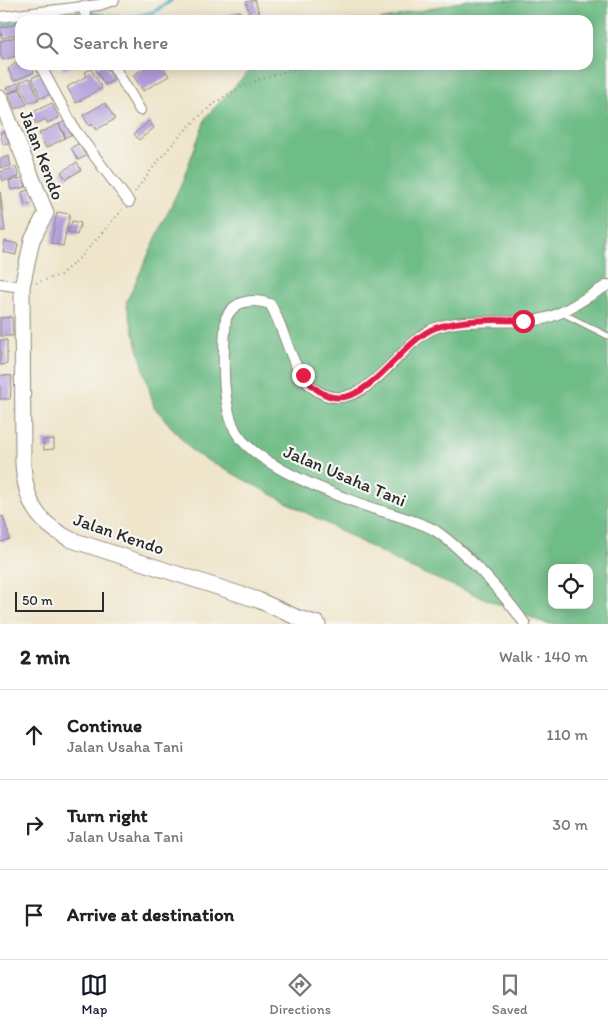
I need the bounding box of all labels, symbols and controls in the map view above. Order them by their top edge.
search box [15,15,593,70]
icon: search [33,29,61,57]
text: Search here [73,31,168,54]
street label: Jalan Kendo [15,107,69,203]
route start [512,310,535,333]
route end [292,364,315,387]
street label: Jalan Usaha Tani [280,440,410,512]
street label: Jalan Kendo [71,508,167,560]
map controls [548,564,593,609]
button: locate [548,564,593,609]
scale bar [15,589,104,612]
text: 50 m [22,592,53,609]
text: 2 min [20,644,70,669]
text: Walk · 140 m [499,647,588,666]
text: Continue [67,714,142,737]
icon: ahead [20,721,48,749]
text: 110 m [546,725,588,744]
text: Jalan Usaha Tani [67,737,183,756]
text: Turn right [67,804,148,827]
icon: right [20,811,48,839]
text: 30 m [552,815,588,834]
text: Jalan Usaha Tani [67,827,183,846]
icon: arrive [20,901,48,929]
text: Arrive at destination [67,903,234,926]
tab: Map [80,971,108,1018]
tab: Directions [269,971,331,1018]
tab: Saved [492,971,528,1018]

